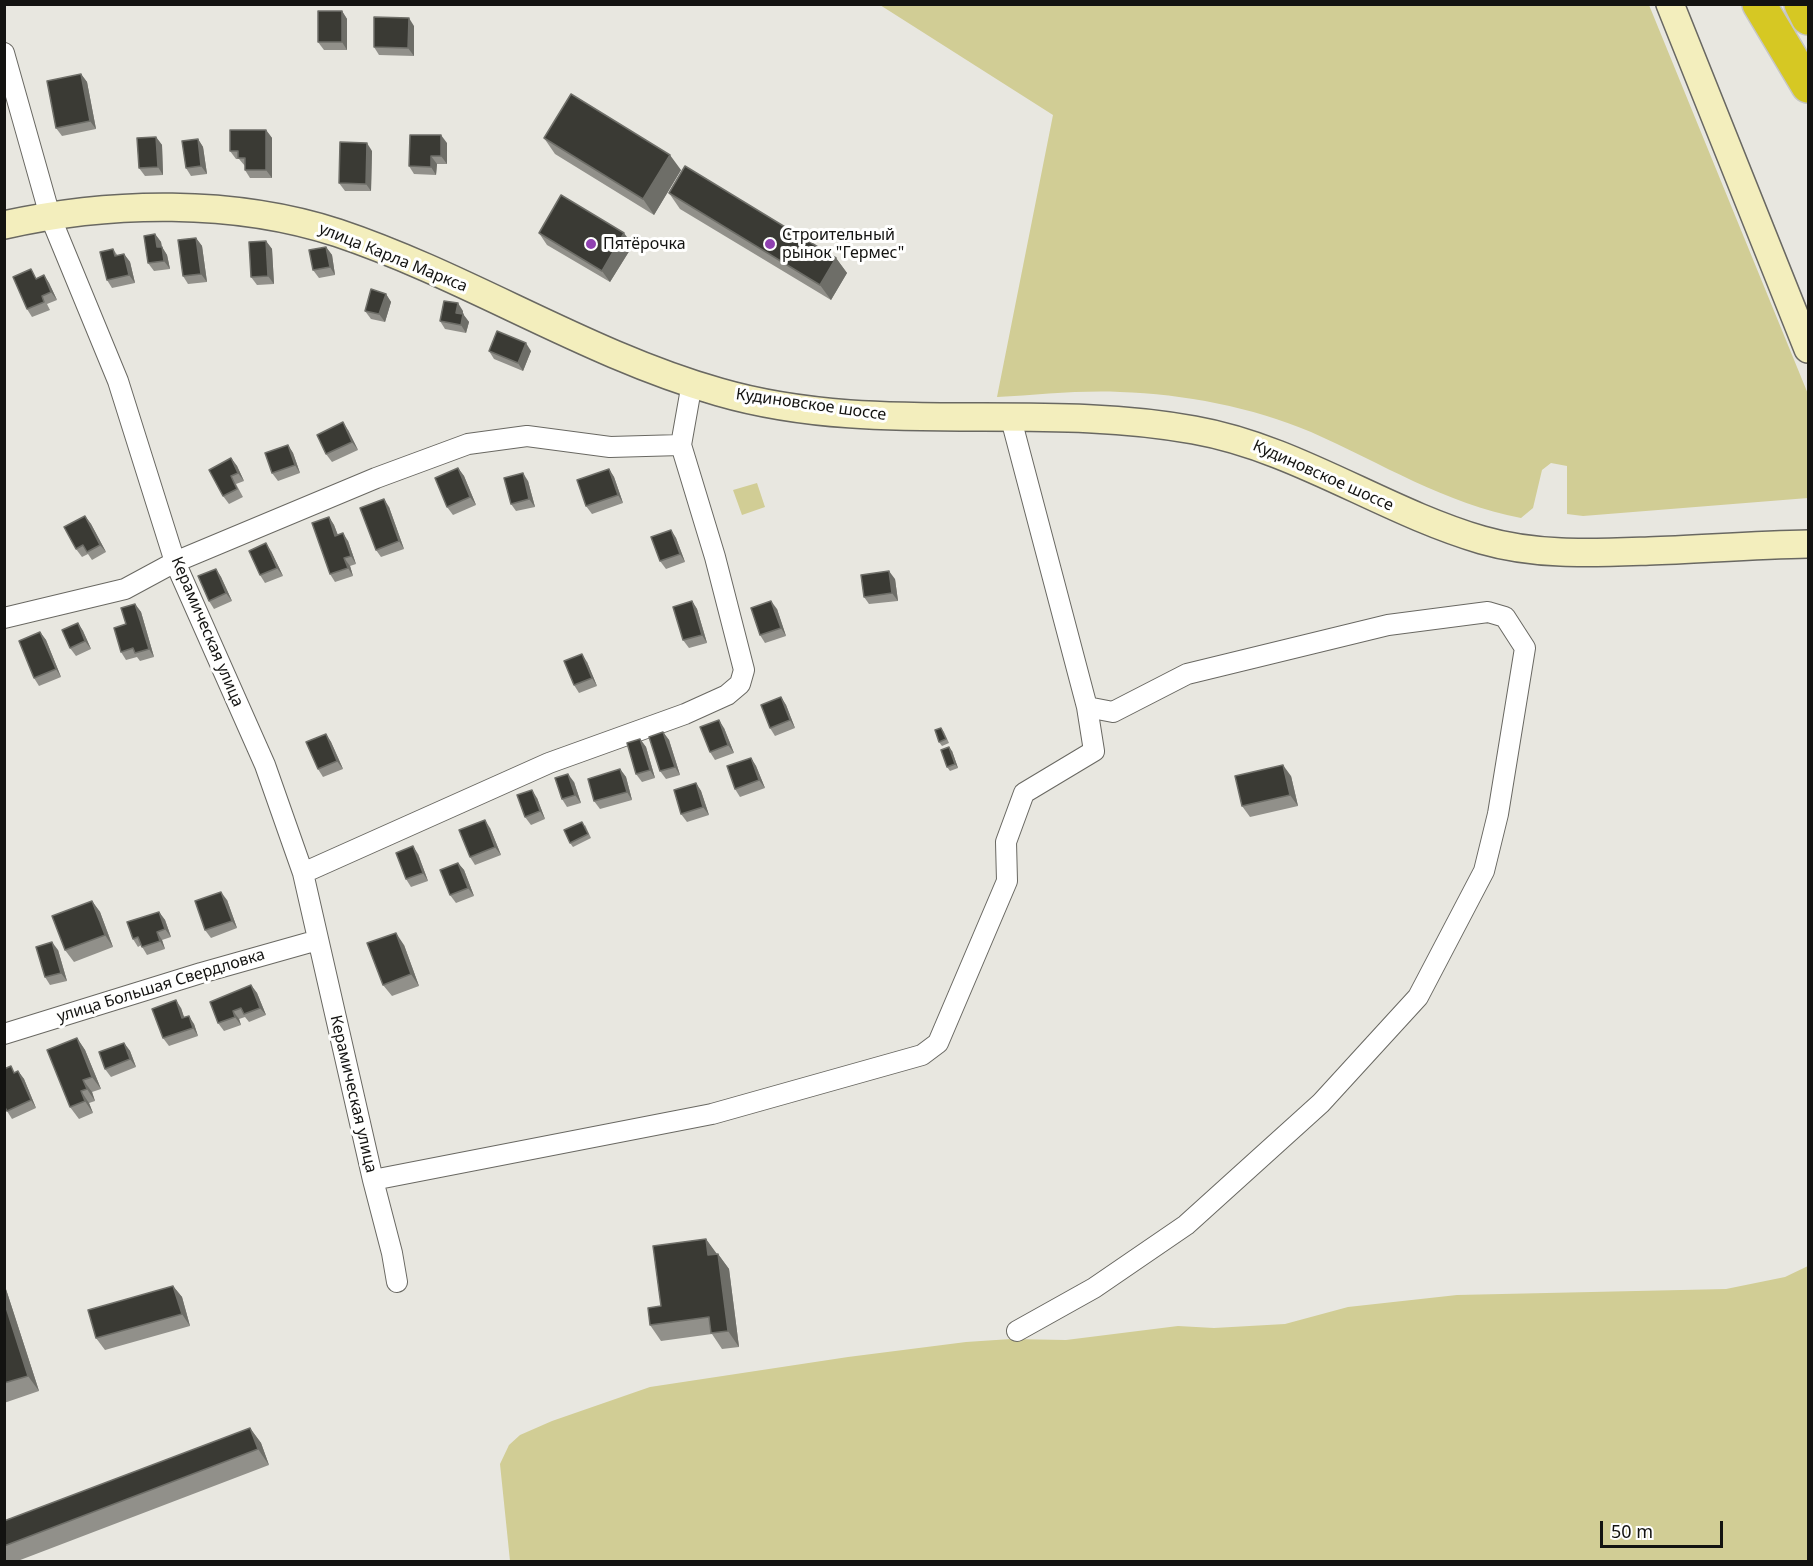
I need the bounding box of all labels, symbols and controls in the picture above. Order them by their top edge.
street label: улица Карла Маркса [316,219,470,297]
place label: Строительный рынок "Гермес" [782,225,904,263]
place label: Пятёрочка [603,234,686,254]
marker: Пятёрочка [584,237,598,251]
marker: Строительный рынок "Гермес" [763,237,777,251]
street label: Кудиновское шоссе [734,385,888,425]
street label: Кудиновское шоссе [1250,436,1396,516]
street label: Керамическая улица [167,554,247,710]
street label: улица Большая Свердловка [55,945,267,1027]
street label: Керамическая улица [326,1013,380,1175]
scale bar [1603,1509,1726,1547]
text: 50 m [1611,1519,1653,1543]

